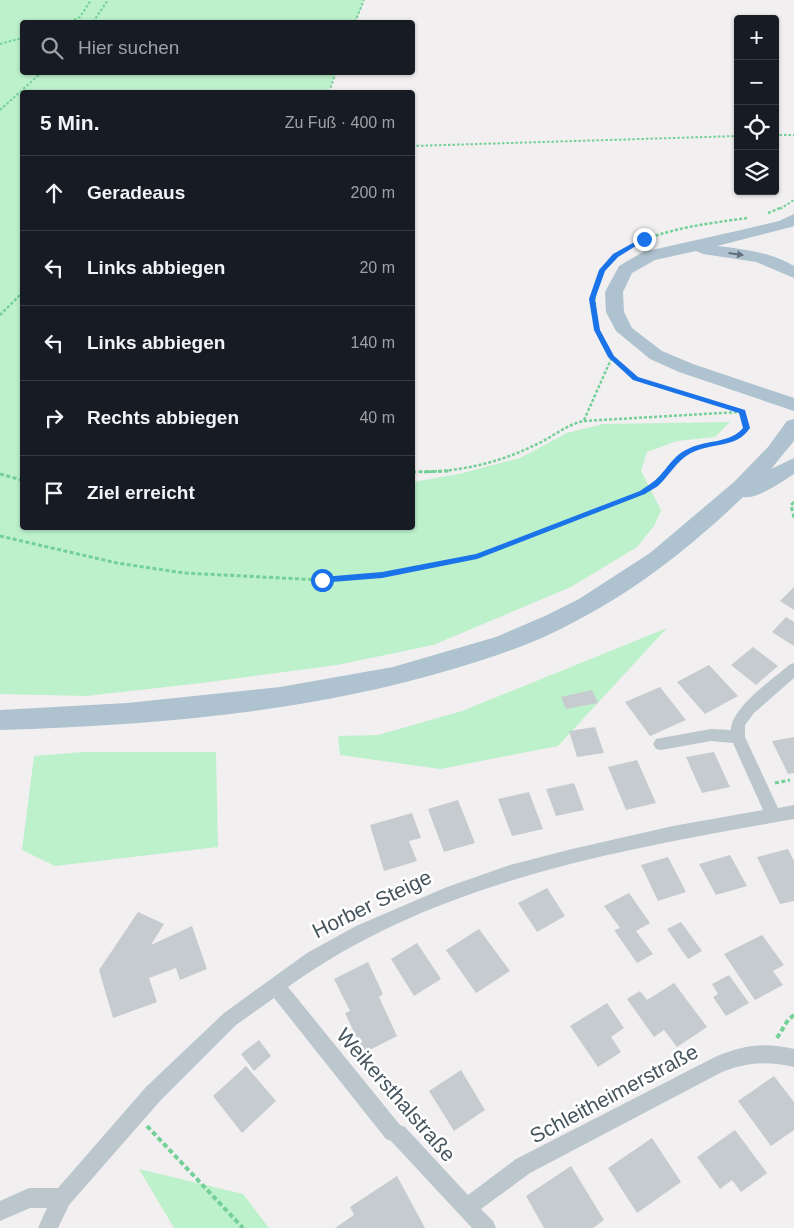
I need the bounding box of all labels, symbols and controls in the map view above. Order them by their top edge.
map controls [734,15,779,195]
button: + [734,15,779,60]
search box [20,20,415,75]
icon: search [38,34,66,62]
text: Hier suchen [78,37,179,58]
button: − [734,60,779,105]
button: locate [734,105,779,150]
text: 5 Min. [40,111,100,134]
text: Zu Fuß · 400 m [285,114,395,131]
button: layers [734,150,779,195]
icon: ahead [40,179,68,207]
text: Geradeaus [87,182,185,203]
text: 200 m [351,184,395,201]
route end [633,228,656,251]
one-way arrow [728,250,744,258]
icon: left [40,254,68,282]
text: Links abbiegen [87,257,225,278]
text: 20 m [359,259,395,276]
icon: left [40,329,68,357]
text: Links abbiegen [87,332,225,353]
text: 140 m [351,334,395,351]
icon: right [40,404,68,432]
text: Rechts abbiegen [87,407,239,428]
text: 40 m [359,409,395,426]
icon: arrive [40,479,68,507]
text: Ziel erreicht [87,482,195,503]
route start [311,569,334,592]
street label: Horber Steige [309,865,435,942]
street label: Weikersthalstraße [332,1023,460,1166]
street label: Schleitheimerstraße [526,1040,702,1148]

